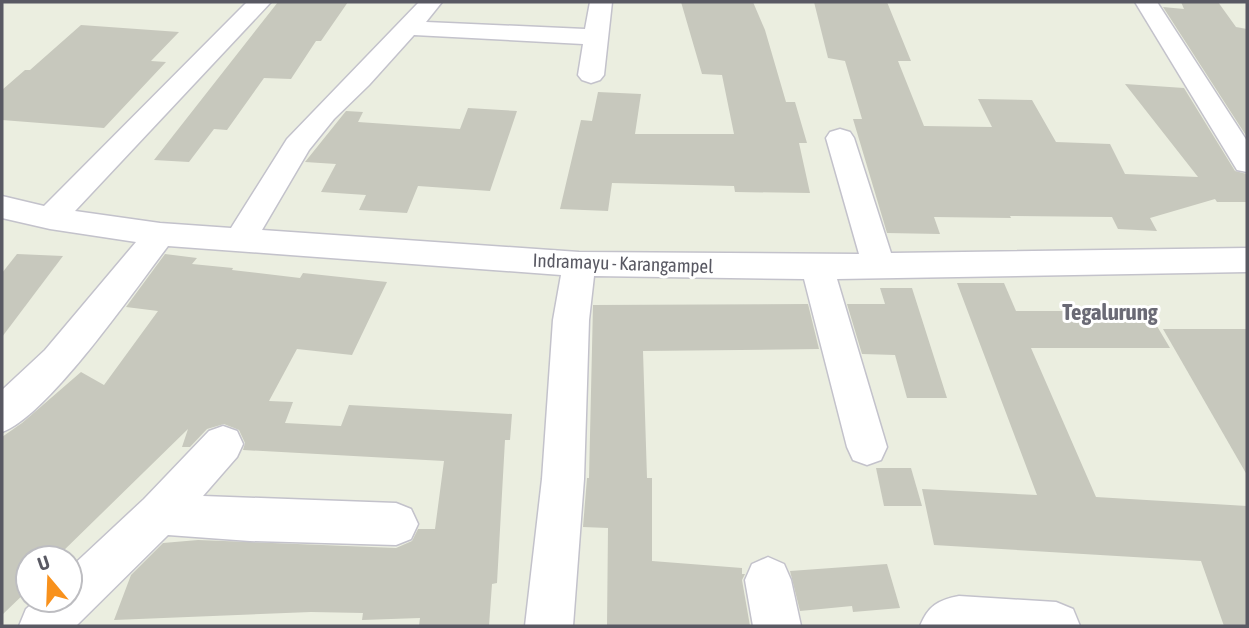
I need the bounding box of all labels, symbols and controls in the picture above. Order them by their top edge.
street label: Indramayu - Karangampel [532,249,714,277]
district label: Tegalurung [1062,299,1158,325]
north arrow [14,544,84,614]
text: U [35,551,52,575]

